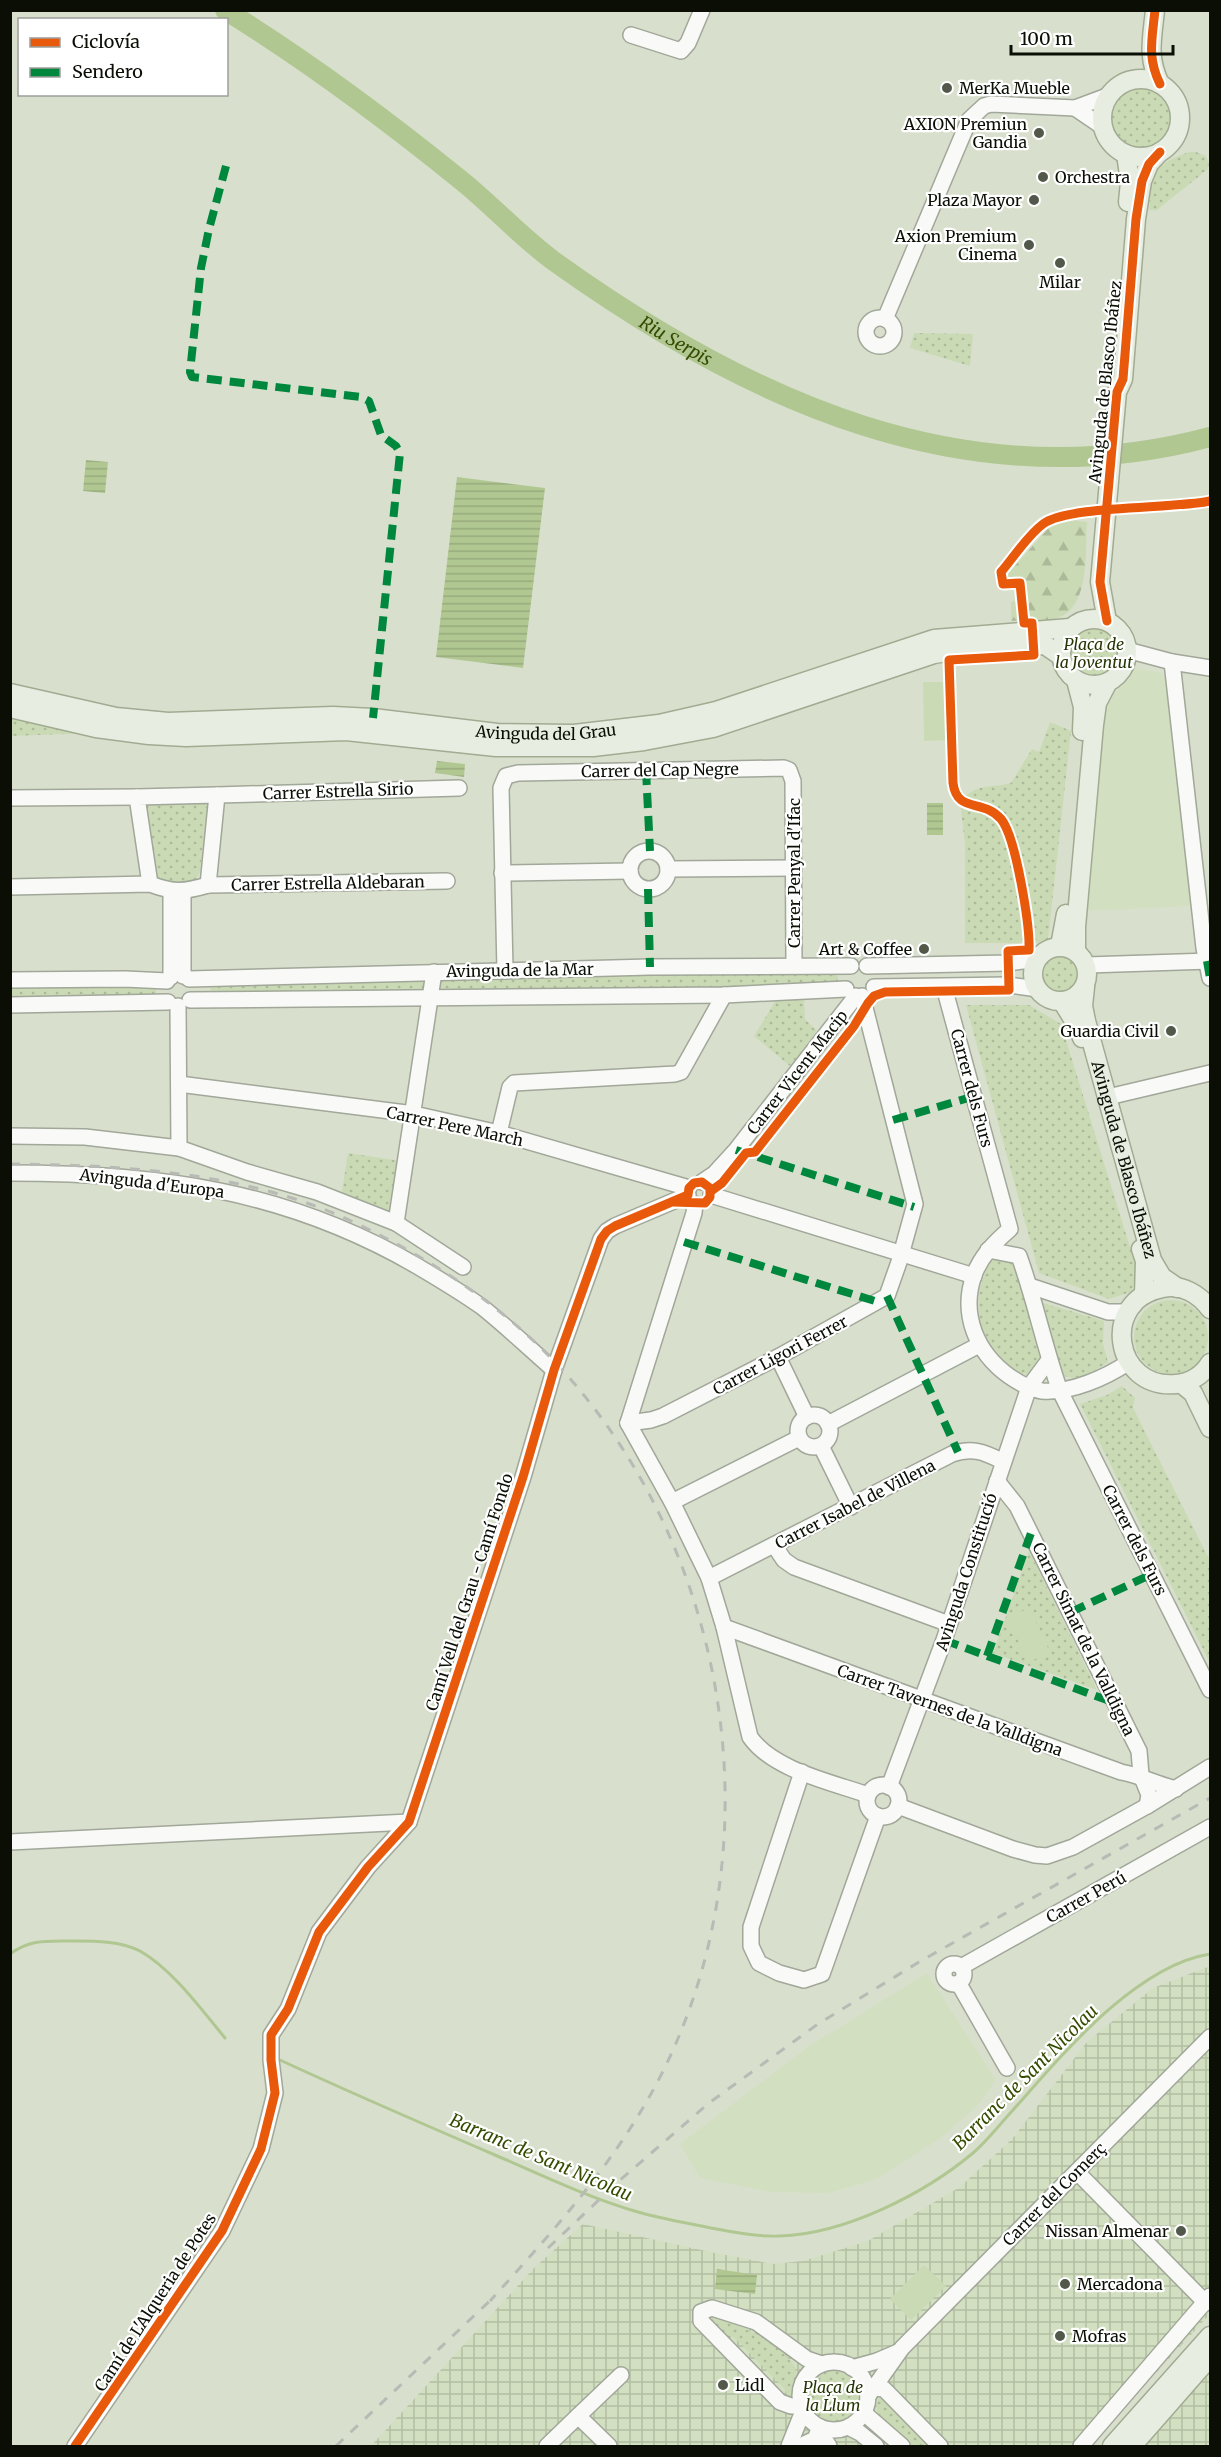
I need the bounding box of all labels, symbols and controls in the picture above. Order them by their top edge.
legend [18,18,228,96]
scale bar [1011,18,1173,56]
text: 100 m [1020,27,1073,50]
text: Ciclovía [72,30,140,53]
text: Sendero [72,60,143,83]
place label: MerKa Mueble [959,78,1070,98]
marker: MerKa Mueble [940,81,954,95]
place label: AXION Premiun Gandia [903,114,1027,152]
marker: AXION Premiun Gandia [1032,126,1046,140]
place label: Orchestra [1055,167,1130,187]
marker: Orchestra [1036,170,1050,184]
place label: Plaza Mayor [927,190,1022,210]
marker: Plaza Mayor [1027,193,1041,207]
place label: Axion Premium Cinema [894,226,1017,264]
marker: Axion Premium Cinema [1022,238,1036,252]
marker: Milar [1053,256,1067,270]
place label: Milar [1039,272,1081,292]
street label: Avinguda de Blasco Ibáñez [1084,279,1126,485]
water label: Riu Serpis [635,310,716,370]
park label: Plaça de la Joventut [1055,634,1133,672]
street label: Avinguda del Grau [474,719,617,744]
street label: Carrer del Cap Negre [581,759,739,781]
street label: Carrer Estrella Sirio [262,778,414,804]
street label: Carrer Penyal d'Ifac [784,798,804,948]
street label: Carrer Estrella Aldebaran [231,871,425,895]
place label: Art & Coffee [818,939,912,959]
marker: Art & Coffee [917,942,931,956]
street label: Avinguda de la Mar [445,959,594,981]
street label: Carrer Vicent Macip [742,1006,852,1138]
place label: Guardia Civil [1060,1021,1159,1041]
marker: Guardia Civil [1164,1024,1178,1038]
street label: Carrer dels Furs [947,1027,997,1149]
street label: Avinguda de Blasco Ibáñez [1087,1057,1161,1261]
street label: Carrer Pere March [385,1102,526,1150]
street label: Avinguda d'Europa [78,1164,226,1202]
street label: Carrer Ligori Ferrer [709,1311,851,1399]
street label: Carrer Isabel de Villena [772,1455,939,1553]
street label: Camí Vell del Grau - Camí Fondo [421,1471,517,1713]
street label: Carrer dels Furs [1098,1481,1172,1599]
street label: Avinguda Constitució [931,1490,1001,1654]
street label: Carrer Simat de la Valldigna [1028,1539,1140,1739]
street label: Carrer Tavernes de la Valldigna [835,1660,1066,1760]
street label: Carrer Perú [1043,1867,1129,1927]
water label: Barranc de Sant Nicolau [948,2000,1102,2154]
water label: Barranc de Sant Nicolau [446,2108,636,2206]
street label: Carrer del Comerç [998,2138,1110,2250]
street label: Camí de L'Alqueria de Potes [90,2209,220,2395]
place label: Nissan Almenar [1046,2221,1169,2241]
marker: Nissan Almenar [1174,2224,1188,2238]
place label: Mercadona [1077,2274,1163,2294]
marker: Mercadona [1058,2277,1072,2291]
place label: Mofras [1072,2326,1127,2346]
marker: Mofras [1053,2329,1067,2343]
place label: Lidl [735,2375,765,2395]
park label: Plaça de la Llum [803,2377,863,2415]
marker: Lidl [716,2378,730,2392]

